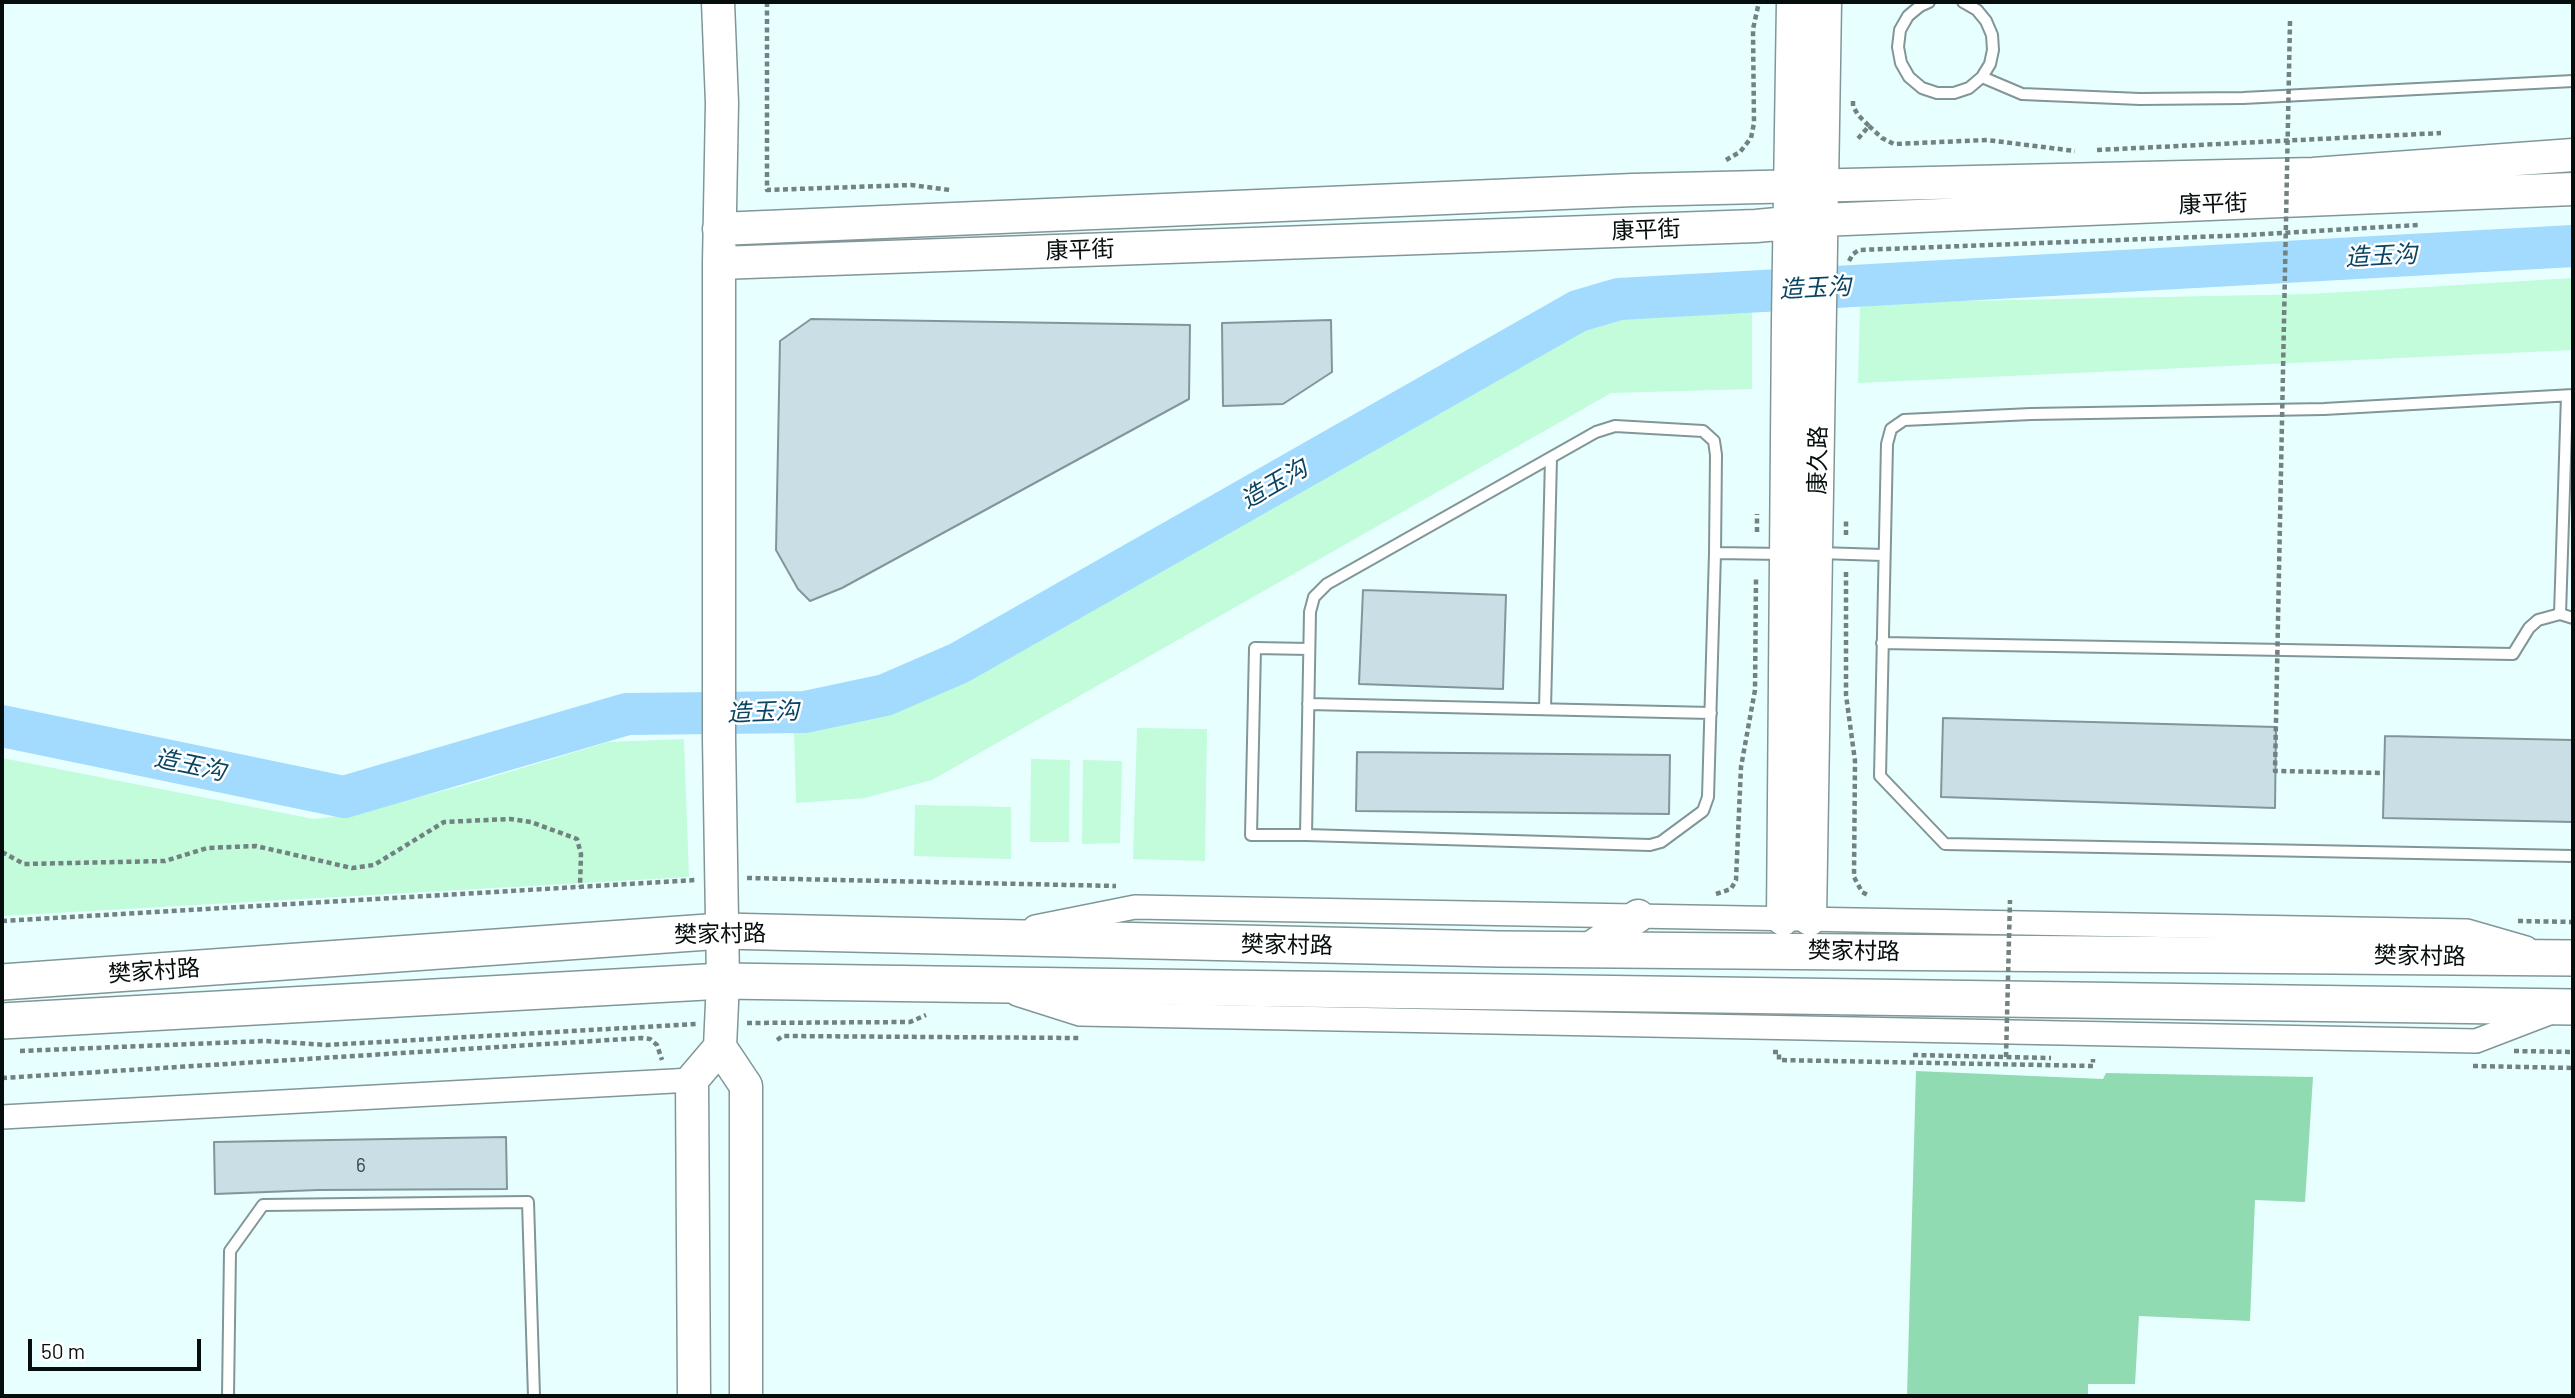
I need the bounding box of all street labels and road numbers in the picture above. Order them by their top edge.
street label: 康平街 [2178,189,2248,219]
street label: 康平街 [1611,215,1681,245]
street label: 康平街 [1045,235,1115,265]
street label: 康久路 [1804,425,1832,495]
street label: 樊家村路 [674,919,766,949]
street label: 樊家村路 [1241,930,1333,960]
street label: 樊家村路 [1808,936,1900,966]
street label: 樊家村路 [2374,941,2466,971]
street label: 樊家村路 [107,954,201,988]

